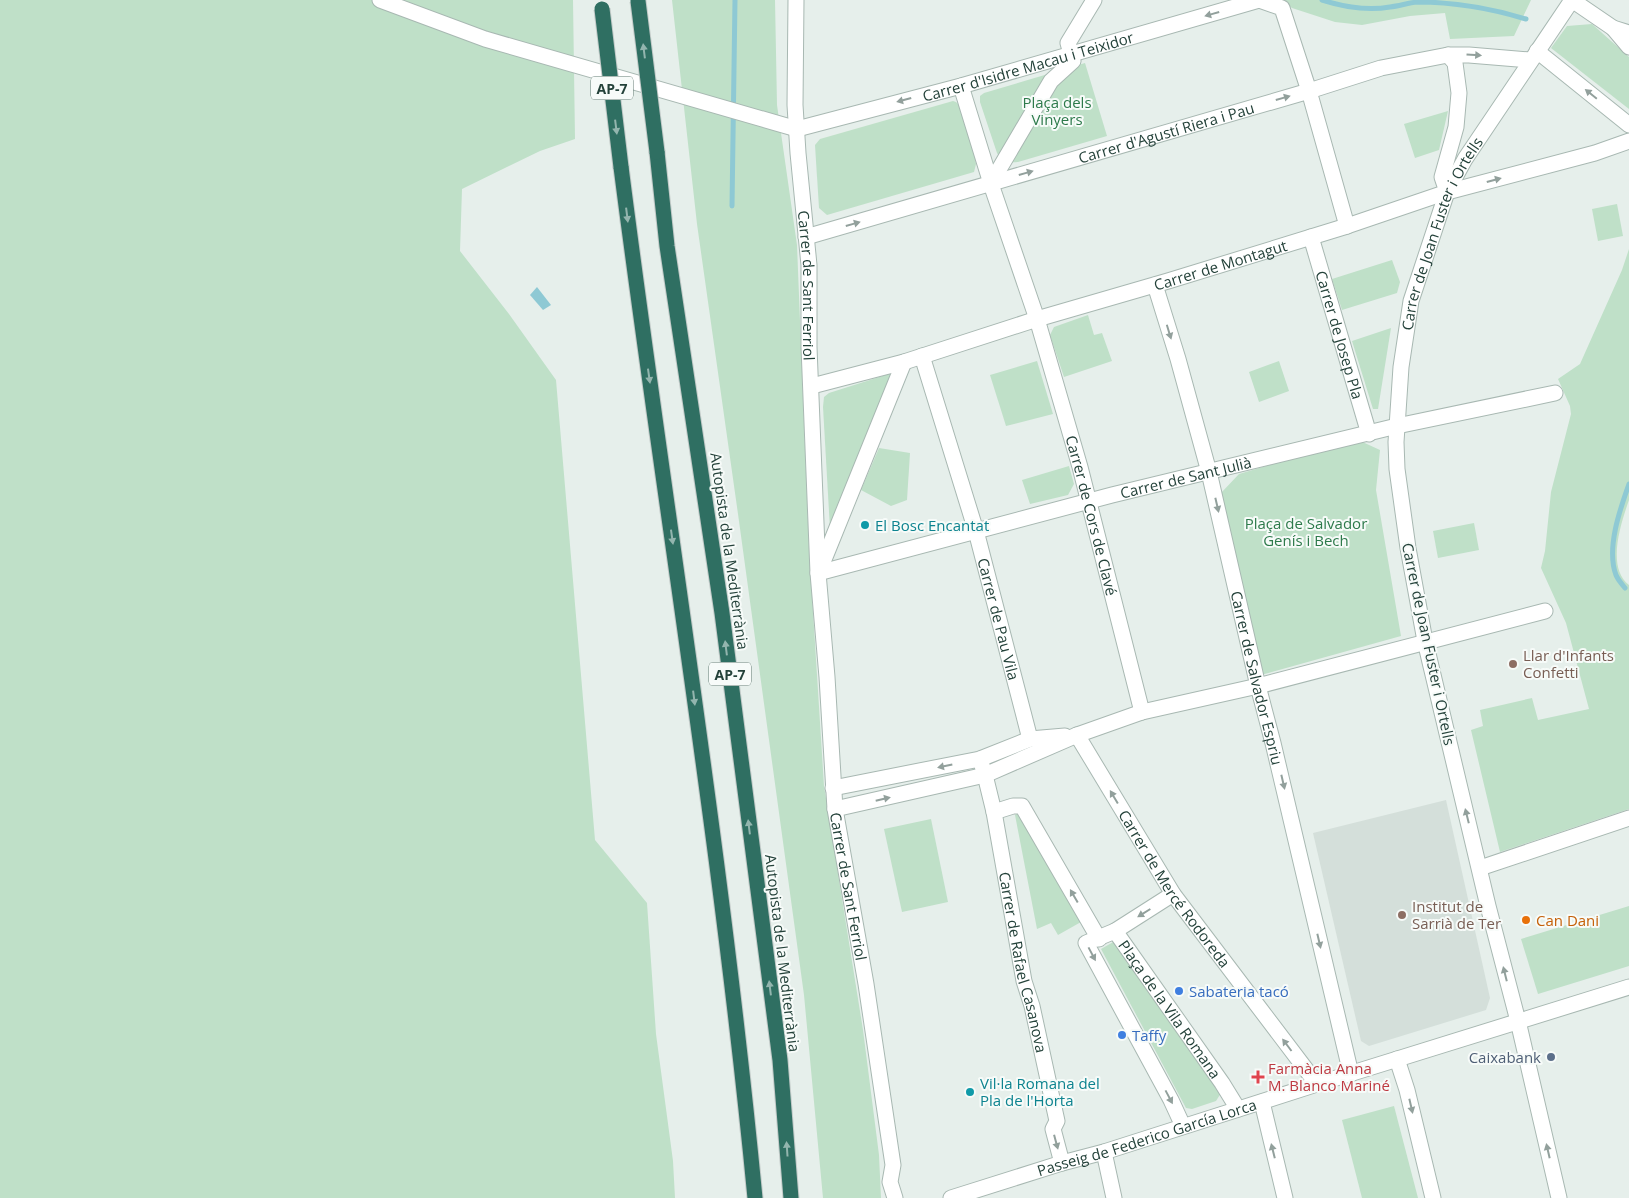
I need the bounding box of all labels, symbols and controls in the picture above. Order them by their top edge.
one-way arrow [1205,10,1220,18]
street label: Carrer d'Isidre Macau i Teixidor [920,27,1136,106]
one-way arrow [640,43,648,59]
one-way arrow [1467,52,1483,60]
road number: AP-7 [591,76,633,100]
one-way arrow [1585,89,1598,100]
park label: Plaça dels Vinyers [1022,92,1092,129]
one-way arrow [1275,94,1290,102]
one-way arrow [897,97,912,105]
street label: Carrer d'Agustí Riera i Pau [1076,97,1256,167]
one-way arrow [612,119,620,135]
street label: Carrer de Joan Fuster i Ortells [1397,133,1487,332]
one-way arrow [1019,169,1034,177]
one-way arrow [1487,176,1502,184]
one-way arrow [624,207,632,223]
street label: Carrer de Sant Ferriol [794,210,820,361]
one-way arrow [846,219,861,227]
street label: Carrer de Montagut [1151,235,1289,295]
street label: Carrer de Josep Pla [1311,268,1368,401]
one-way arrow [1166,324,1173,339]
one-way arrow [646,368,654,384]
street label: Carrer de Cors de Clavé [1061,433,1122,598]
street label: Autopista de la Mediterrània [706,451,754,651]
street label: Carrer de Sant Julià [1118,452,1253,503]
one-way arrow [1213,498,1221,513]
park label: Plaça de Salvador Genís i Bech [1245,513,1367,550]
place label: El Bosc Encantat [875,515,989,535]
marker: El Bosc Encantat [859,519,871,531]
one-way arrow [668,529,676,545]
street label: Carrer de Joan Fuster i Ortells [1398,541,1460,747]
street label: Carrer de Pau Vila [973,556,1024,682]
street label: Carrer de Salvador Espriu [1227,589,1288,767]
one-way arrow [722,640,730,656]
place label: Llar d'Infants Confetti [1523,645,1614,682]
marker: Llar d'Infants Confetti [1507,658,1519,670]
road number: AP-7 [709,662,751,686]
one-way arrow [691,690,699,706]
one-way arrow [937,762,953,770]
one-way arrow [1279,775,1287,790]
one-way arrow [1110,791,1119,804]
one-way arrow [875,795,890,803]
street label: Carrer de Mercé Rodoreda [1114,806,1235,971]
one-way arrow [1463,808,1471,823]
street label: Carrer de Sant Ferriol [826,811,872,962]
one-way arrow [745,818,753,834]
street label: Autopista de la Mediterrània [761,853,805,1053]
street label: Carrer de Rafael Casanova [995,870,1052,1055]
one-way arrow [1070,890,1079,903]
place label: Institut de Sarrià de Ter [1412,896,1501,933]
one-way arrow [1137,908,1151,917]
marker: Institut de Sarrià de Ter [1396,909,1408,921]
place label: Can Dani [1536,910,1599,930]
marker: Can Dani [1520,914,1532,926]
one-way arrow [1315,933,1323,948]
street label: Plaça de la Vila Romana [1114,936,1226,1082]
one-way arrow [1088,946,1096,961]
one-way arrow [1501,966,1509,981]
one-way arrow [766,979,774,995]
place label: Sabateria tacó [1189,981,1289,1001]
marker: Sabateria tacó [1173,985,1185,997]
place label: Taffy [1132,1025,1167,1045]
marker: Taffy [1116,1029,1128,1041]
one-way arrow [1282,1038,1292,1052]
place label: Caixabank [1469,1047,1541,1067]
marker: Caixabank [1545,1051,1557,1063]
place label: Farmàcia Anna M. Blanco Mariné [1268,1058,1390,1095]
marker: Farmàcia Anna M. Blanco Mariné [1252,1071,1264,1083]
place label: Vil·la Romana del Pla de l'Horta [980,1073,1100,1110]
marker: Vil·la Romana del Pla de l'Horta [964,1086,976,1098]
one-way arrow [1165,1089,1173,1104]
street label: Passeig de Federico García Lorca [1035,1094,1259,1180]
one-way arrow [1407,1098,1415,1113]
one-way arrow [1053,1134,1061,1149]
one-way arrow [782,1141,790,1157]
one-way arrow [1269,1143,1277,1158]
one-way arrow [1544,1143,1552,1158]

